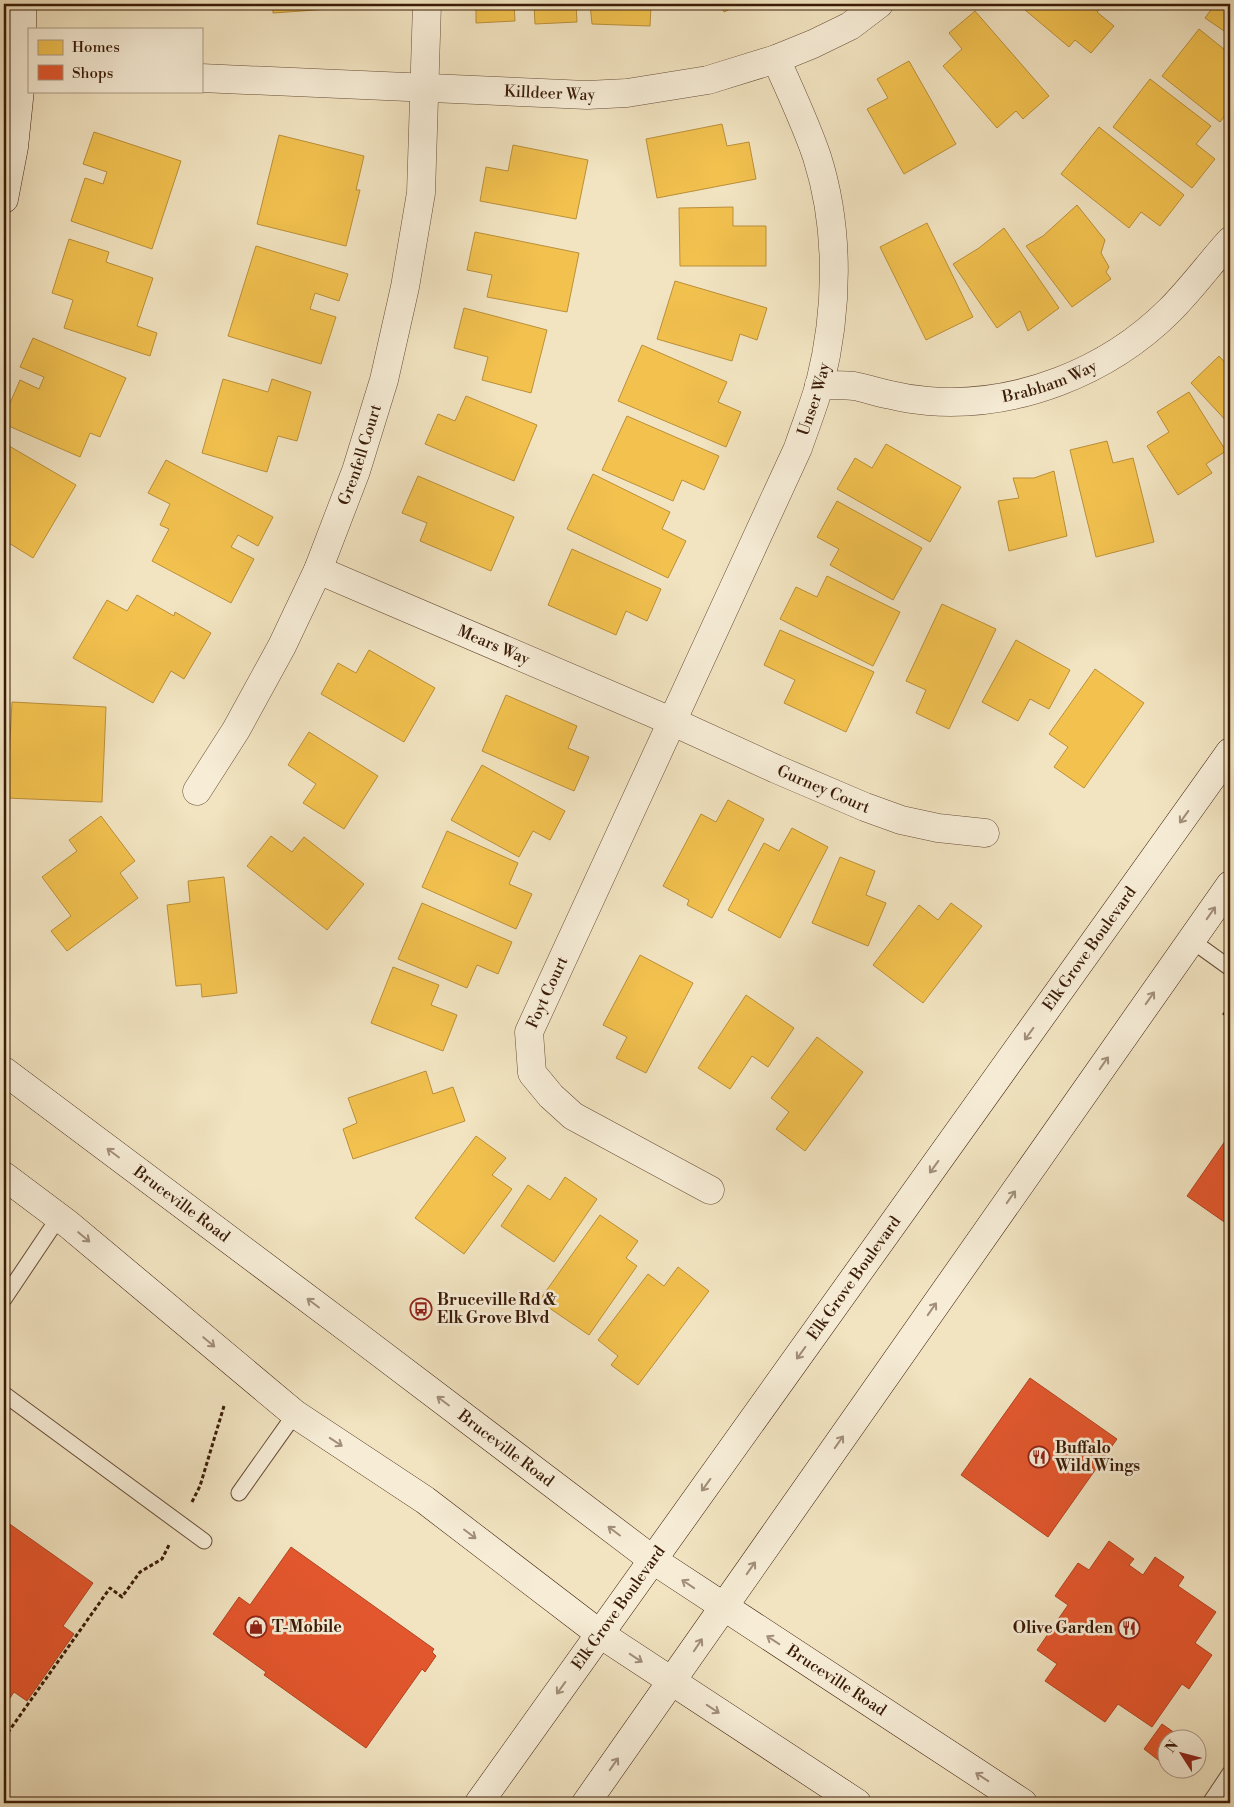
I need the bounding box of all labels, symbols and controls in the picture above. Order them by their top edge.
legend [28,28,202,92]
text: Homes [72,38,120,57]
text: Shops [72,64,113,83]
street label: Killdeer Way [504,81,596,105]
street label: Brabham Way [999,356,1101,407]
street label: Unser Way [793,361,834,438]
street label: Grenfell Court [334,402,386,508]
street label: Mears Way [454,621,533,670]
street label: Gurney Court [774,761,873,818]
one-way arrow [1179,810,1189,824]
street label: Elk Grove Boulevard [1038,883,1141,1015]
one-way arrow [1206,906,1216,920]
street label: Foyt Court [522,953,573,1032]
one-way arrow [1145,991,1155,1005]
one-way arrow [1024,1027,1034,1041]
one-way arrow [1099,1057,1109,1071]
one-way arrow [106,1148,120,1158]
one-way arrow [929,1160,939,1174]
street label: Bruceville Road [129,1161,234,1247]
one-way arrow [1006,1190,1016,1204]
street label: Elk Grove Boulevard [803,1212,905,1344]
one-way arrow [78,1231,91,1243]
place label: Bruceville Rd & Elk Grove Blvd [437,1290,557,1328]
one-way arrow [307,1297,320,1308]
bus stop icon: Bruceville Rd & Elk Grove Blvd [409,1297,433,1321]
one-way arrow [927,1302,937,1316]
one-way arrow [202,1336,215,1347]
one-way arrow [796,1346,806,1360]
one-way arrow [437,1395,450,1406]
street label: Bruceville Road [453,1405,558,1491]
one-way arrow [834,1435,844,1449]
one-way arrow [329,1437,343,1447]
place label: Buffalo Wild Wings [1054,1438,1140,1476]
restaurant icon: Buffalo Wild Wings [1027,1445,1051,1469]
one-way arrow [701,1478,712,1491]
one-way arrow [608,1525,621,1536]
one-way arrow [463,1529,476,1540]
street label: Elk Grove Boulevard [567,1542,670,1674]
one-way arrow [746,1561,756,1575]
one-way arrow [681,1579,695,1589]
shop icon: T-Mobile [244,1615,268,1639]
restaurant icon: Olive Garden [1117,1616,1141,1640]
place label: T-Mobile [272,1617,342,1637]
place label: Olive Garden [1013,1618,1113,1638]
one-way arrow [766,1634,780,1644]
one-way arrow [693,1638,703,1652]
street label: Bruceville Road [782,1640,890,1720]
one-way arrow [629,1653,643,1663]
one-way arrow [556,1681,566,1695]
one-way arrow [706,1704,720,1714]
north arrow [1156,1730,1206,1780]
text: N [1162,1737,1183,1757]
one-way arrow [609,1757,620,1771]
one-way arrow [975,1771,989,1782]

